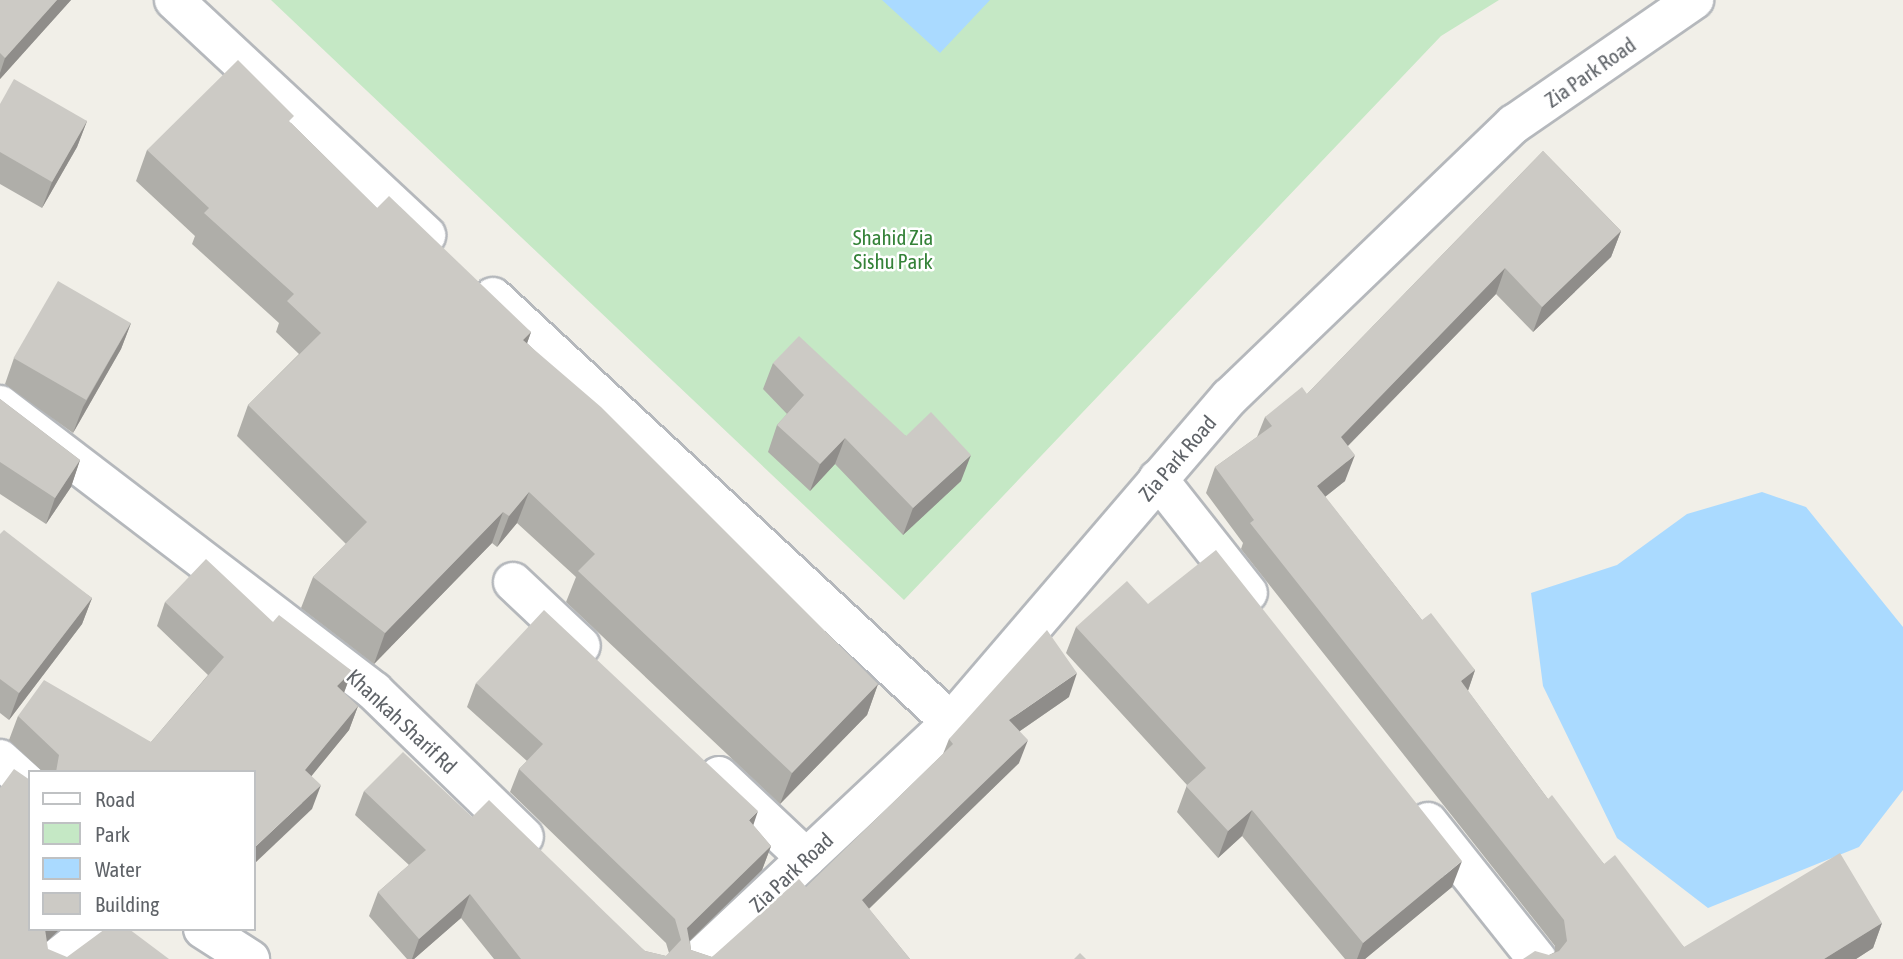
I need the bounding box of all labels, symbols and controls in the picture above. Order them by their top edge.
street label: Zia Park Road [1540,32,1640,112]
park label: Shahid Zia Sishu Park [853,224,933,274]
street label: Zia Park Road [1133,410,1221,506]
street label: Khankah Sharif Rd [342,664,462,778]
legend [28,770,256,931]
text: Road [95,787,135,811]
text: Park [95,822,130,846]
street label: Zia Park Road [744,827,838,917]
text: Water [95,857,141,881]
text: Building [95,892,159,916]

